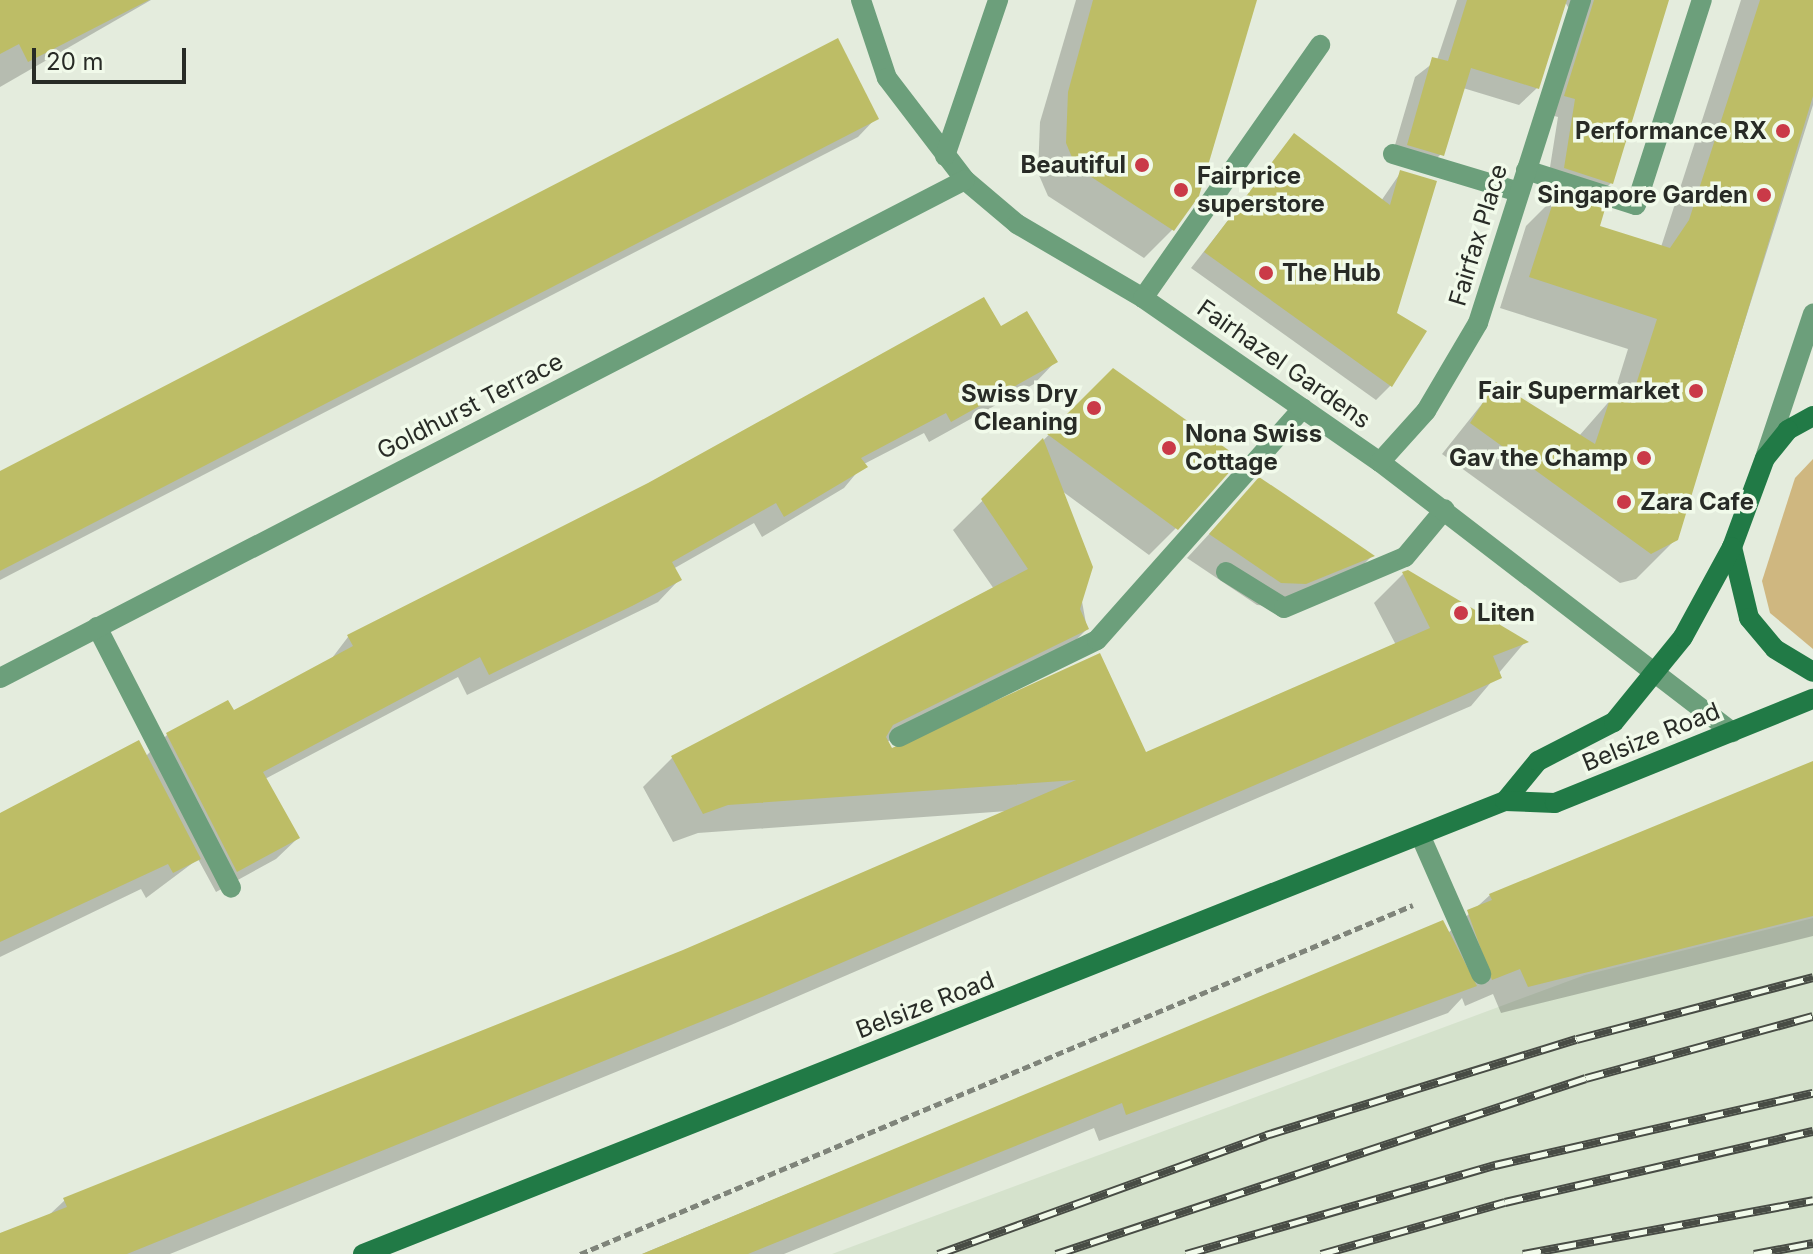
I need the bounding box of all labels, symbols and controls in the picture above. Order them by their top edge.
scale bar [36,32,190,82]
text: 20 m [46,47,104,76]
place label: Performance RX [1575,117,1767,145]
marker: Performance RX [1774,122,1792,140]
place label: Beautiful [1020,151,1126,179]
marker: Beautiful [1133,156,1151,174]
street label: Fairfax Place [1443,161,1513,309]
place label: Fairprice superstore [1197,162,1325,218]
marker: Fairprice superstore [1172,181,1190,199]
place label: Singapore Garden [1537,181,1748,209]
marker: Singapore Garden [1755,186,1773,204]
place label: The Hub [1282,259,1381,287]
marker: The Hub [1257,264,1275,282]
street label: Fairhazel Gardens [1192,293,1376,435]
street label: Goldhurst Terrace [372,347,568,465]
place label: Fair Supermarket [1478,377,1680,405]
place label: Swiss Dry Cleaning [961,380,1078,436]
marker: Fair Supermarket [1687,382,1705,400]
marker: Swiss Dry Cleaning [1085,399,1103,417]
place label: Nona Swiss Cottage [1185,420,1322,476]
marker: Nona Swiss Cottage [1160,439,1178,457]
place label: Gav the Champ [1449,444,1628,472]
marker: Gav the Champ [1635,449,1653,467]
place label: Zara Cafe [1640,488,1754,516]
marker: Zara Cafe [1615,493,1633,511]
place label: Liten [1477,599,1535,627]
marker: Liten [1452,604,1470,622]
street label: Belsize Road [1578,696,1724,778]
street label: Belsize Road [852,965,998,1045]

